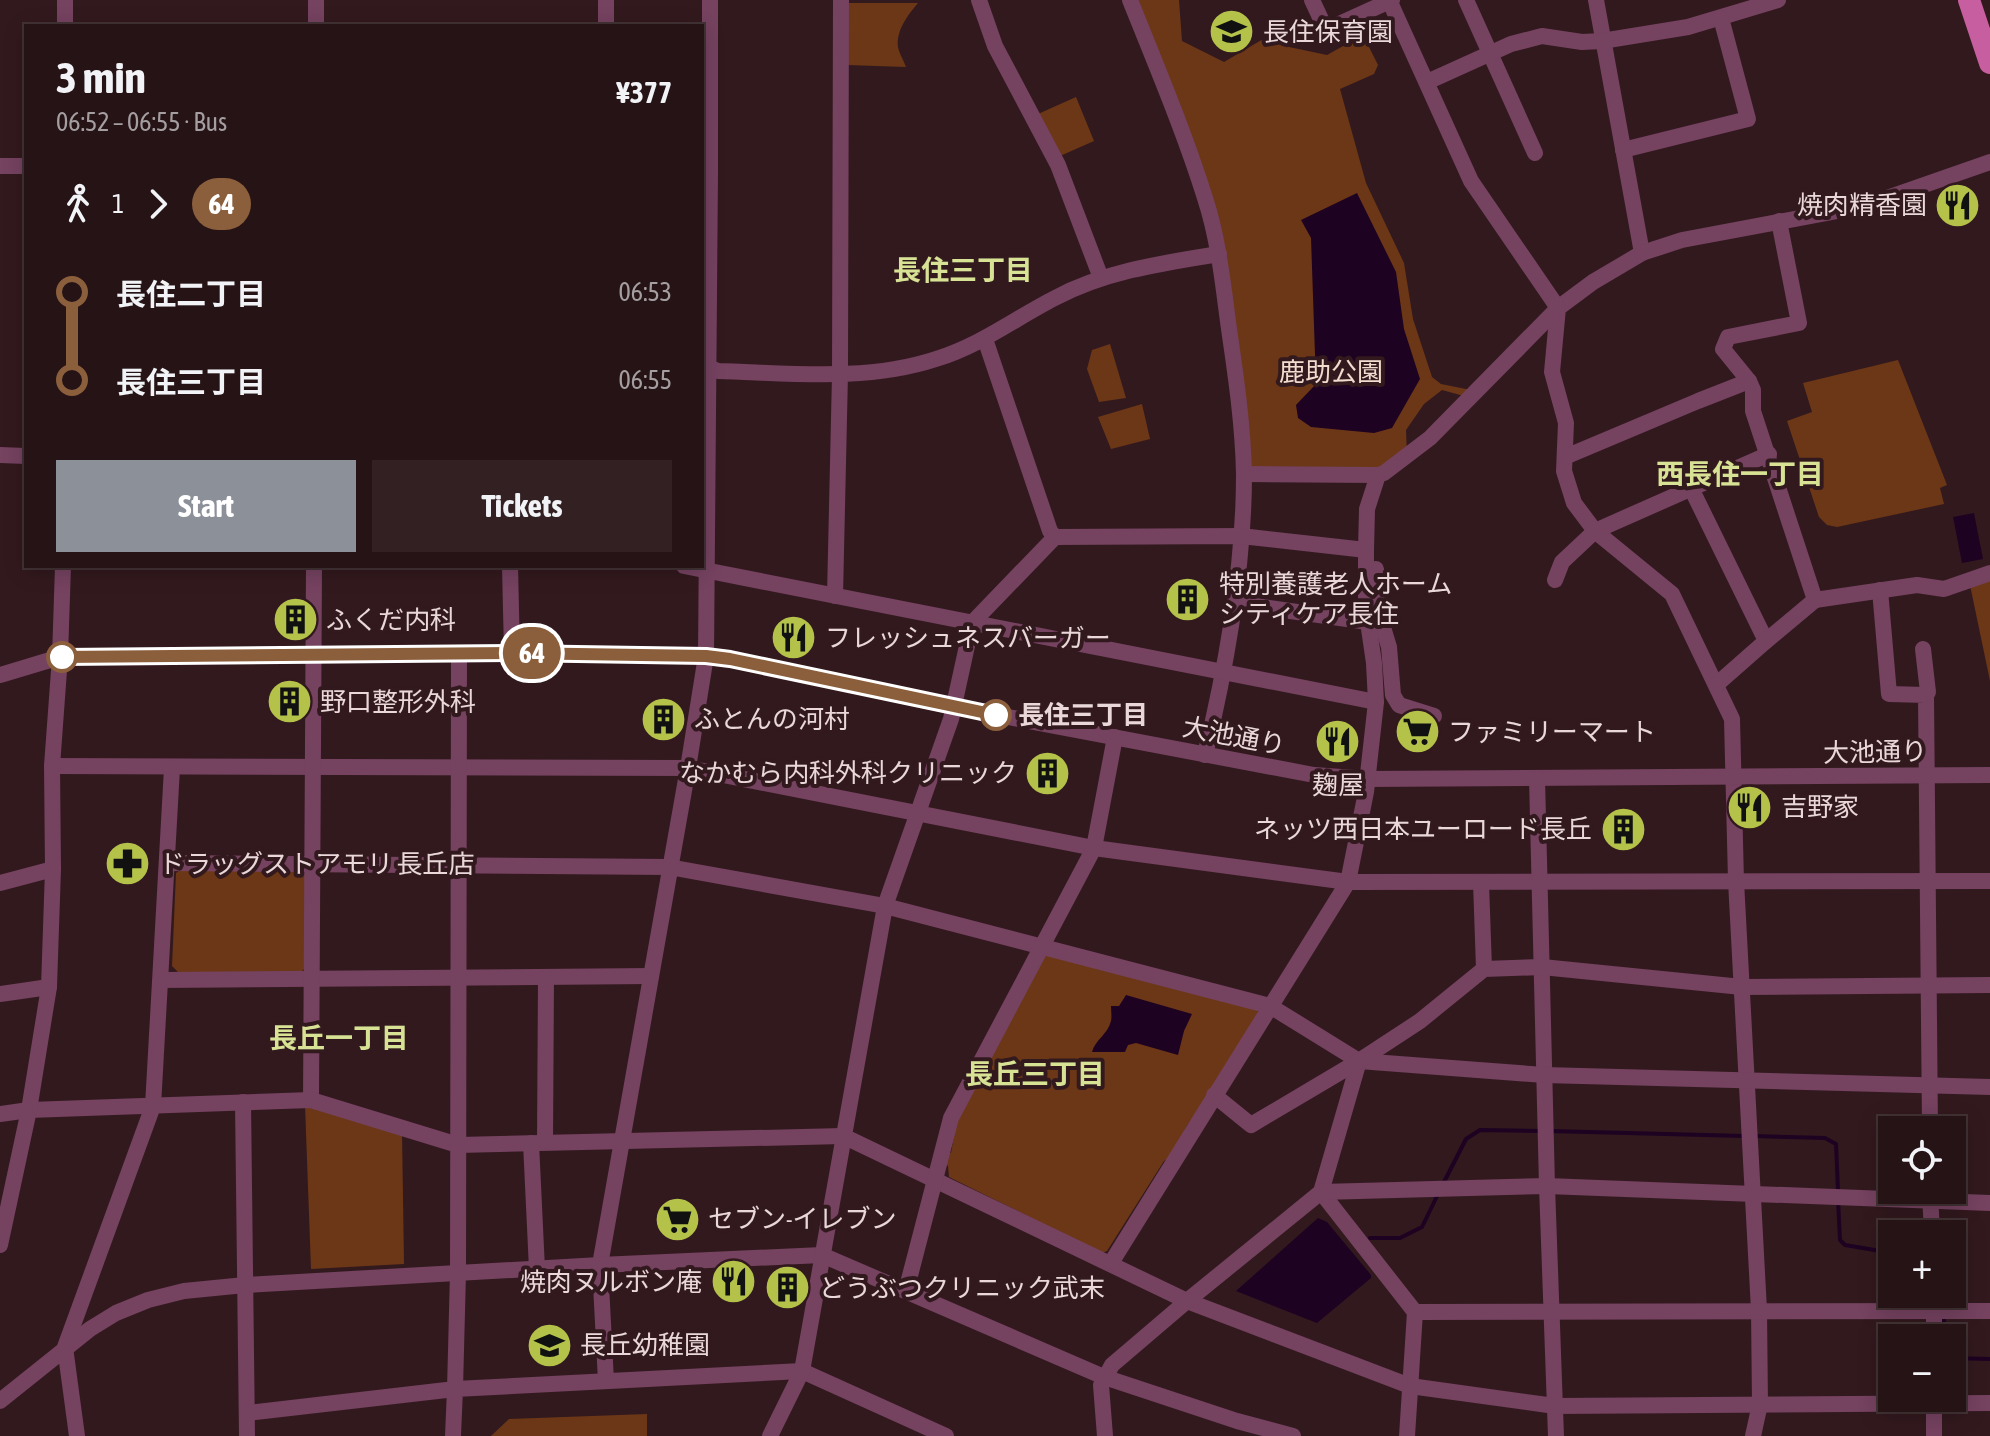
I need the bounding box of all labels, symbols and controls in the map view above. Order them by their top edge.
school or university icon: 長住保育園 [1208,8,1256,56]
place label: 長住保育園 [1263,17,1393,47]
text: 3 min [56,52,146,102]
text: ¥377 [616,75,672,109]
text: 06:52 – 06:55 · Bus [56,107,227,137]
restaurant icon: 焼肉精香園 [1934,181,1982,229]
icon: walk [56,182,100,226]
icon: forward [136,182,180,226]
text: 64 [208,188,235,220]
text: 1 [112,189,124,219]
place label: 焼肉精香園 [1797,190,1927,220]
district label: 長住三丁目 [893,254,1033,286]
text: 長住二丁目 [116,277,266,311]
text: 06:53 [618,277,672,307]
park label: 鹿助公園 [1279,357,1383,387]
text: 長住三丁目 [116,365,266,399]
text: 06:55 [618,365,672,395]
district label: 西長住一丁目 [1656,458,1824,490]
button: Start [56,460,356,552]
button: Tickets [372,460,672,552]
place label: 特別養護老人ホーム シティケア長住 [1219,569,1452,629]
building icon: 特別養護老人ホーム シティケア長住 [1164,575,1212,623]
building icon: ふくだ内科 [271,596,319,644]
place label: ふくだ内科 [326,605,456,635]
restaurant icon: フレッシュネスバーガー [770,614,818,662]
place label: フレッシュネスバーガー [825,623,1111,653]
line badge: 64 [496,627,568,679]
text: 64 [519,637,545,669]
unlabelled marker [47,642,77,672]
building icon: 野口整形外科 [265,678,313,726]
place label: 野口整形外科 [320,687,476,717]
building icon: ふとんの河村 [639,695,687,743]
marker: 長住三丁目 [981,700,1011,730]
place label: 長住三丁目 [1018,700,1148,730]
place label: ふとんの河村 [694,704,850,734]
supermarket icon: ファミリーマート [1393,708,1441,756]
street label: 大池通り [1180,711,1288,761]
place label: ファミリーマート [1448,717,1656,747]
restaurant icon: 麹屋 [1314,718,1362,766]
street label: 大池通り [1823,736,1927,768]
building icon: なかむら内科外科クリニック [1024,749,1072,797]
place label: なかむら内科外科クリニック [679,758,1017,788]
place label: 麹屋 [1312,770,1364,800]
restaurant icon: 吉野家 [1726,783,1774,831]
place label: 吉野家 [1781,792,1859,822]
building icon: ネッツ西日本ユーロード長丘 [1599,805,1647,853]
place label: ネッツ西日本ユーロード長丘 [1254,814,1592,844]
pharmacy icon: ドラッグストアモリ 長丘店 [104,840,152,888]
place label: ドラッグストアモリ 長丘店 [159,849,475,879]
district label: 長丘一丁目 [269,1022,409,1054]
district label: 長丘三丁目 [965,1058,1105,1090]
map controls [1878,1116,1966,1412]
button: locate [1878,1116,1966,1204]
supermarket icon: セブン-イレブン [653,1195,701,1243]
place label: セブン-イレブン [708,1204,897,1234]
button: + [1878,1220,1966,1308]
restaurant icon: 焼肉ヌルボン庵 [709,1258,757,1306]
building icon: どうぶつクリニック武末 [764,1264,812,1312]
place label: 焼肉ヌルボン庵 [520,1267,702,1297]
place label: どうぶつクリニック武末 [819,1273,1105,1303]
school or university icon: 長丘幼稚園 [525,1321,573,1369]
button: − [1878,1324,1966,1412]
place label: 長丘幼稚園 [580,1330,710,1360]

